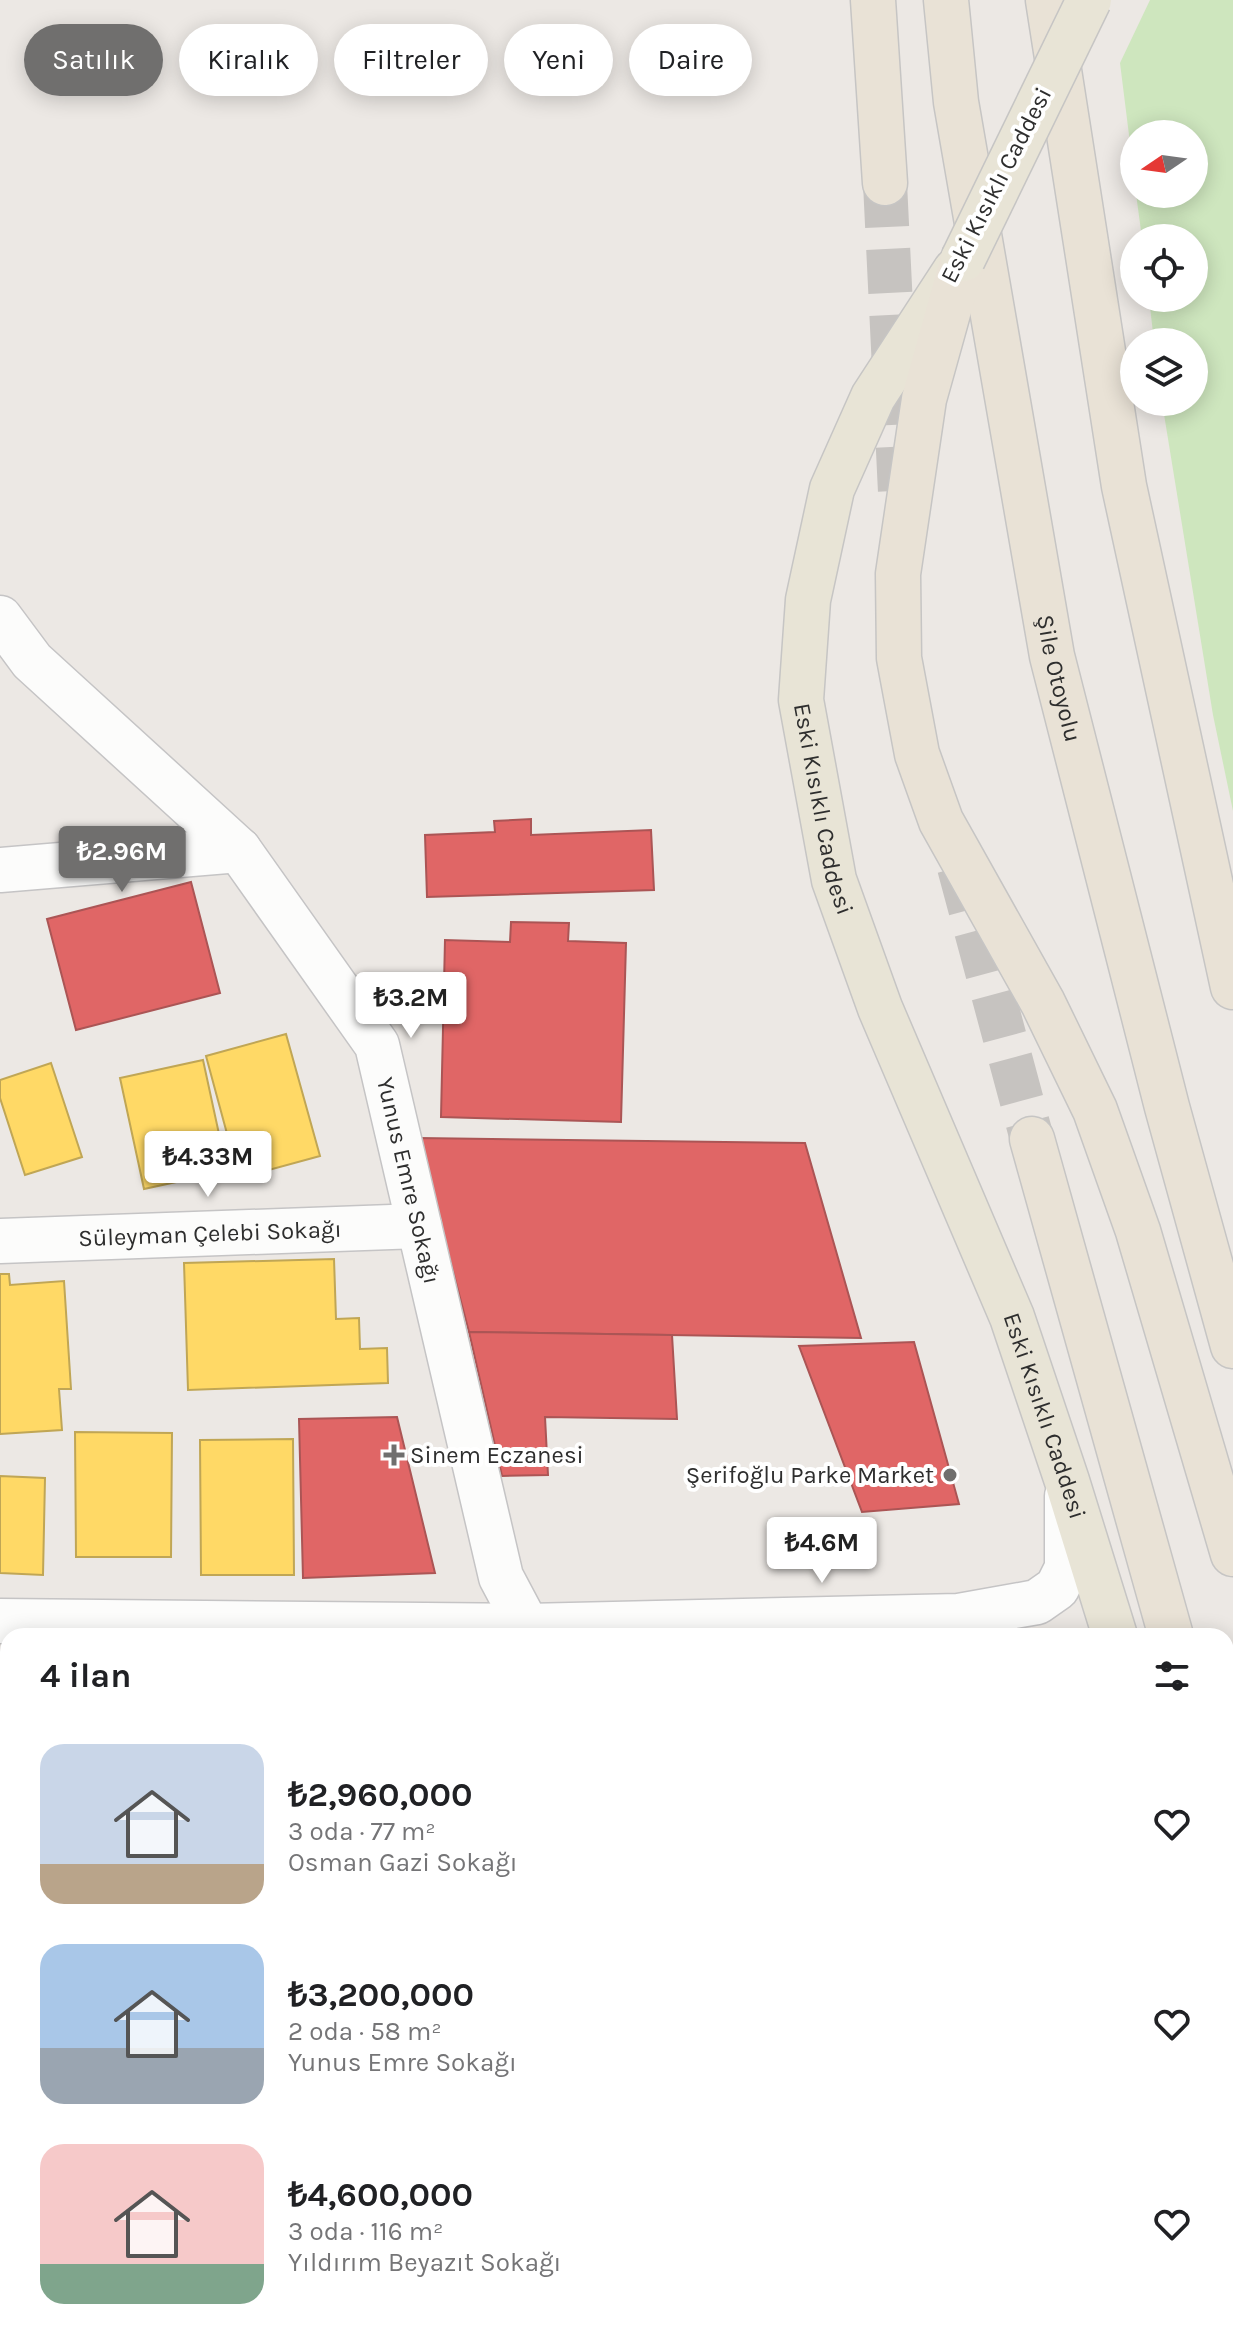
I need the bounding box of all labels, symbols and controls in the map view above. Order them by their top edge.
chip: Satılık [24,24,163,96]
chip: Kiralık [179,24,318,96]
chip: Filtreler [334,24,488,96]
chip: Yeni [504,24,613,96]
chip: Daire [629,24,752,96]
street label: Eski Kısıklı Caddesi [935,83,1057,287]
north arrow [1120,120,1208,208]
map controls [1120,120,1208,416]
button: locate [1120,224,1208,312]
button: layers [1120,328,1208,416]
street label: Şile Otoyolu [1031,613,1087,745]
street label: Eski Kısıklı Caddesi [788,701,859,919]
pin: ₺2.96M [57,826,187,894]
text: ₺2.96M [77,836,167,867]
pin: ₺3.2M [355,972,467,1040]
text: ₺3.2M [373,982,449,1013]
street label: Yunus Emre Sokağı [371,1075,446,1287]
pin: ₺4.33M [143,1131,273,1199]
text: ₺4.33M [162,1141,254,1172]
street label: Süleyman Çelebi Sokağı [78,1215,342,1252]
street label: Eski Kısıklı Caddesi [998,1309,1092,1522]
place label: Sinem Eczanesi [410,1441,584,1469]
marker: Sinem Eczanesi [385,1446,403,1464]
place label: Şerifoğlu Parke Market [686,1461,934,1489]
marker: Şerifoğlu Parke Market [941,1466,959,1484]
pin: ₺4.6M [766,1517,878,1585]
text: ₺4.6M [785,1527,859,1558]
icon: filters [1150,1654,1194,1698]
text: 4 ilan [40,1656,131,1696]
text: ₺2,960,000 [288,1775,473,1815]
icon: home [104,1776,200,1872]
icon: heart [1150,1802,1194,1846]
text: 3 oda · 77 m² [288,1816,436,1847]
text: Osman Gazi Sokağı [288,1847,518,1878]
text: ₺3,200,000 [288,1975,474,2015]
icon: home [104,1976,200,2072]
icon: heart [1150,2002,1194,2046]
text: 2 oda · 58 m² [288,2016,442,2047]
text: Yunus Emre Sokağı [288,2047,517,2078]
text: ₺4,600,000 [288,2175,473,2215]
icon: home [104,2176,200,2272]
icon: heart [1150,2202,1194,2246]
text: 3 oda · 116 m² [288,2216,443,2247]
text: Yıldırım Beyazıt Sokağı [288,2247,561,2278]

